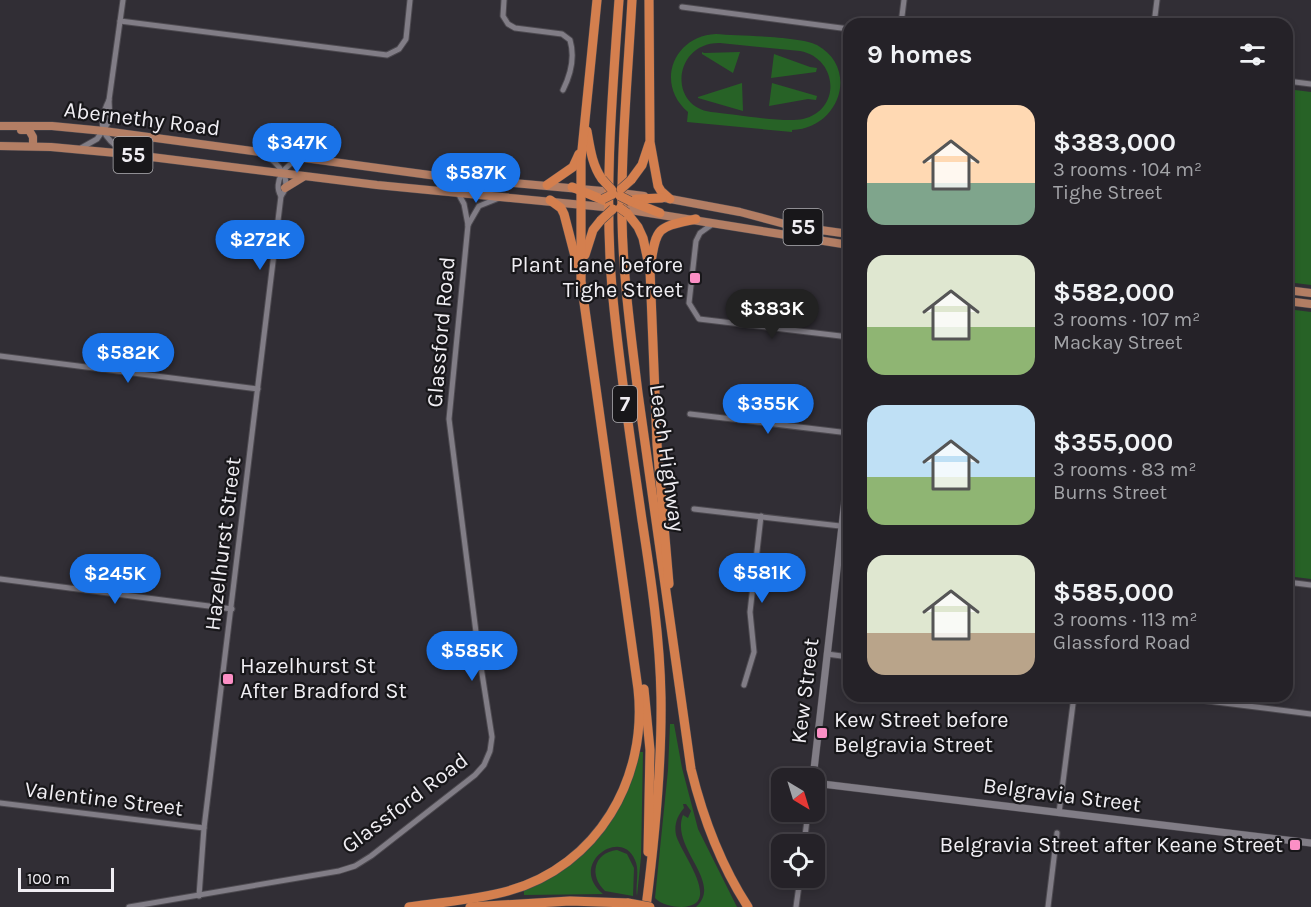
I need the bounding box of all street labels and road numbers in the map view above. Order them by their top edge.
street label: Abernethy Road [62,97,222,141]
road number: 55 [114,137,152,173]
road number: 55 [784,209,822,245]
street label: Glassford Road [421,255,461,409]
street label: Leach Highway [644,383,690,533]
road number: 7 [613,386,637,422]
street label: Hazelhurst Street [199,456,247,632]
street label: Kew Street [786,637,824,745]
street label: Glassford Road [337,747,473,859]
street label: Belgravia Street [982,772,1142,818]
street label: Valentine Street [23,776,185,822]

